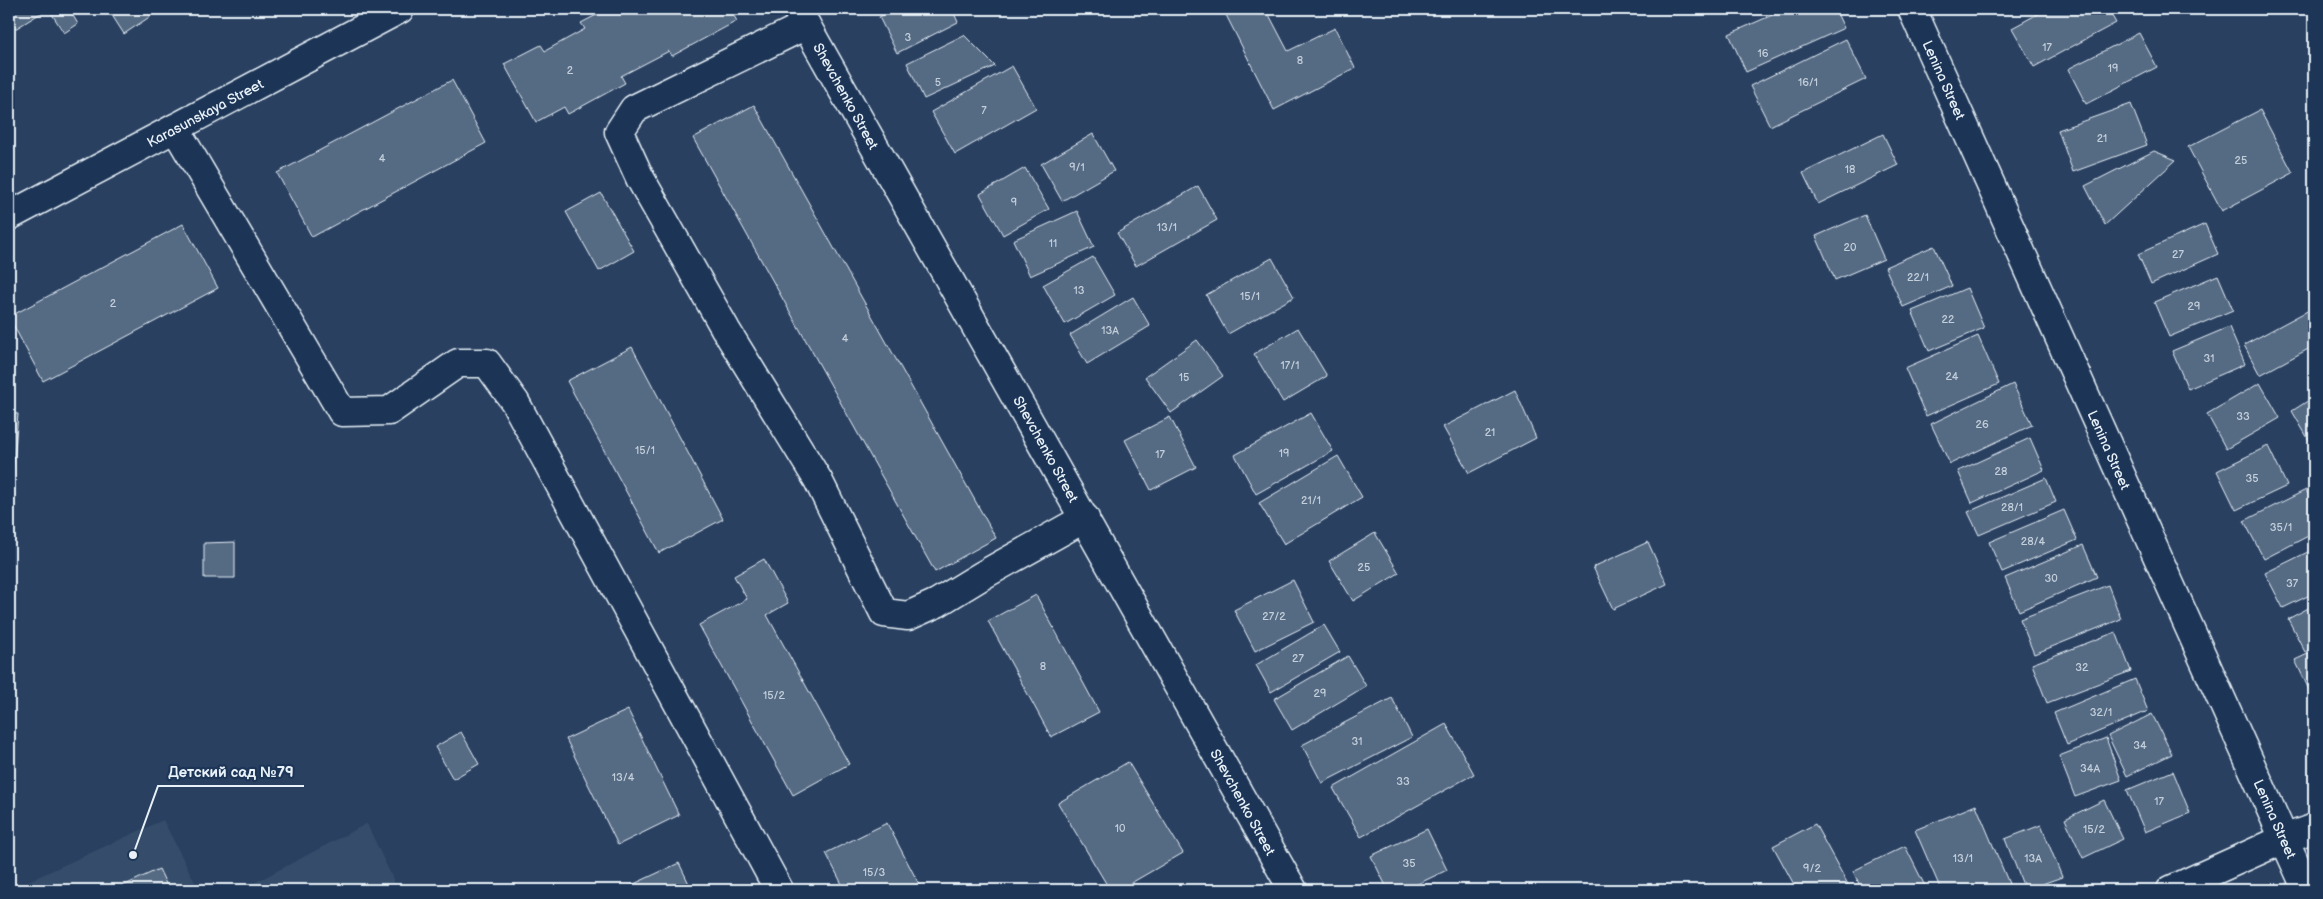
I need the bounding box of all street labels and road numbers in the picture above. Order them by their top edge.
street label: Lenina Street [1919,38,1969,123]
street label: Shevchenko Street [809,40,882,153]
street label: Karasunskaya Street [144,75,267,151]
street label: Shevchenko Street [1009,393,1082,506]
street label: Lenina Street [2084,408,2134,493]
street label: Shevchenko Street [1206,746,1279,859]
street label: Lenina Street [2250,777,2300,862]

